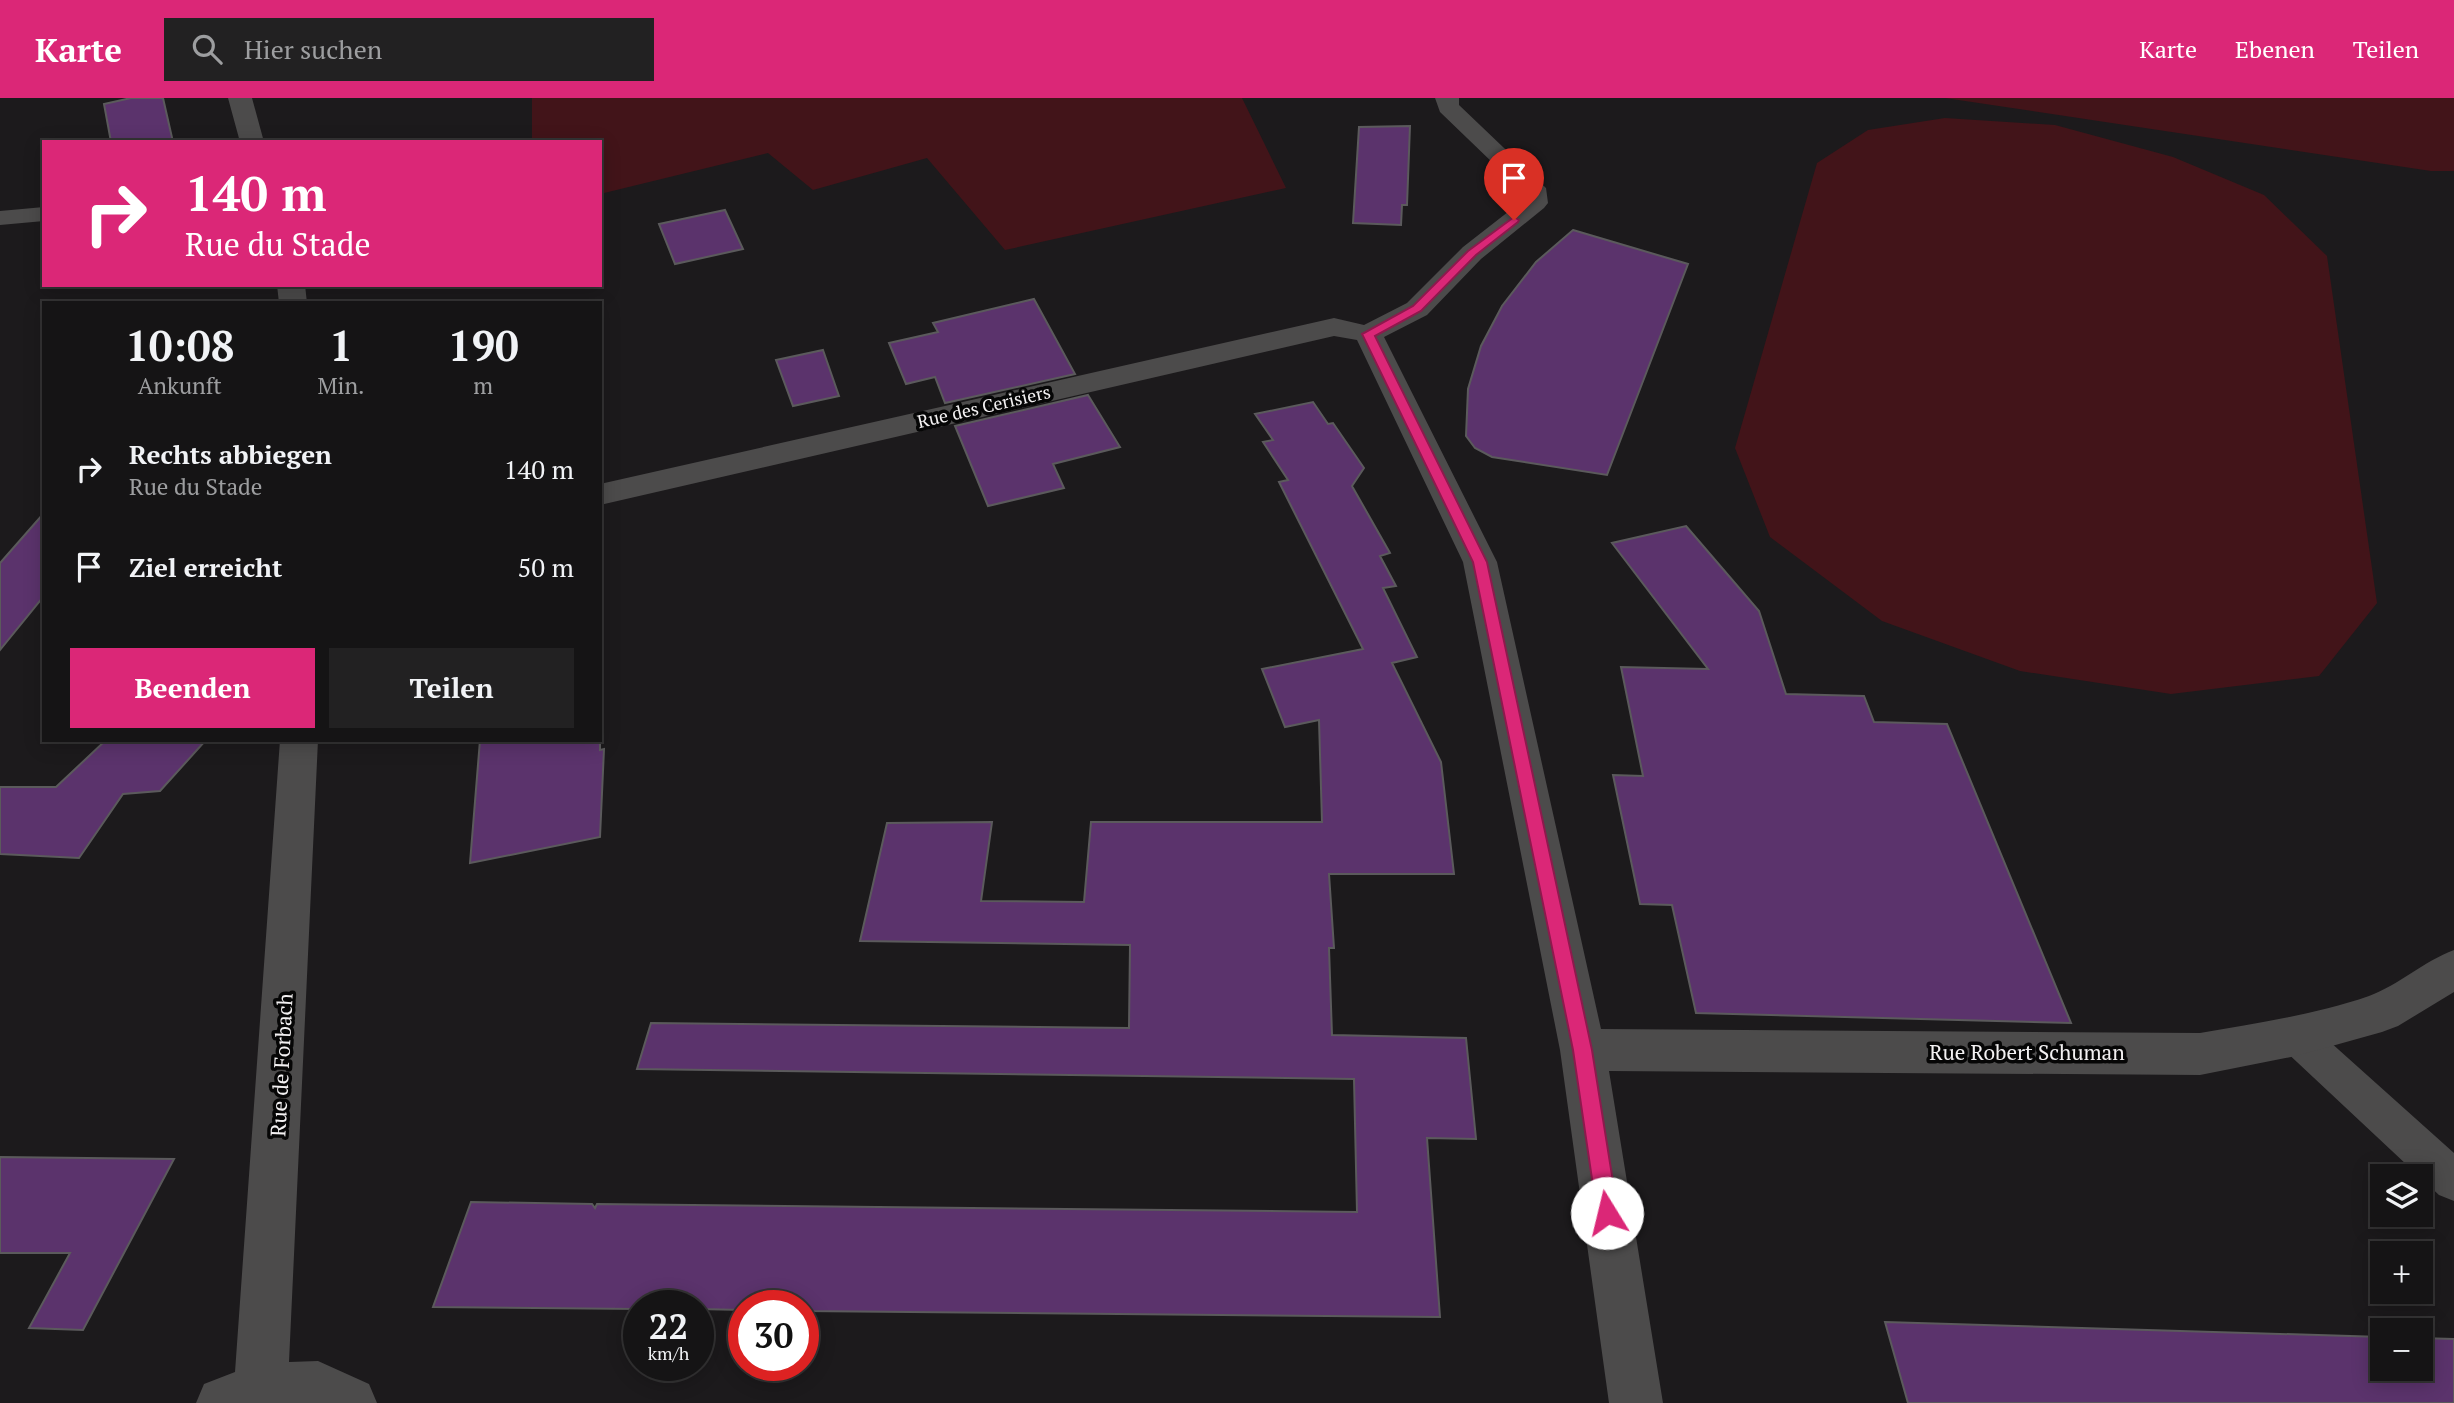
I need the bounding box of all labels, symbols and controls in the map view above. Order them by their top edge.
search box [164,18,654,81]
text: Karte [35,28,122,71]
icon: search [188,30,226,68]
text: Hier suchen [244,32,382,66]
text: Karte [2139,33,2197,65]
text: Ebenen [2235,33,2315,65]
text: Teilen [2353,33,2419,65]
pin [1484,148,1544,220]
icon: arrive [1495,159,1533,197]
text: 140 m [185,160,327,225]
icon: right [70,168,161,259]
text: Rue du Stade [185,223,371,265]
text: 10:08 [125,317,234,373]
text: 1 [329,317,353,373]
text: 190 [448,317,519,373]
text: Ankunft [138,370,222,401]
text: Min. [318,370,365,401]
text: m [473,370,493,401]
street label: Rue des Cerisiers [915,379,1053,433]
text: Rechts abbiegen [129,437,332,471]
icon: right [70,450,108,488]
text: 140 m [504,452,574,486]
text: Rue du Stade [129,471,262,502]
icon: arrive [70,548,108,586]
text: Ziel erreicht [129,550,282,584]
text: 50 m [518,550,574,584]
button: Beenden [70,648,315,728]
button: Teilen [329,648,574,728]
street label: Rue de Forbach [263,992,299,1137]
street label: Rue Robert Schuman [1929,1038,2125,1066]
map controls [2370,1164,2433,1381]
button: layers [2370,1164,2433,1227]
position arrow [1570,1176,1644,1250]
button: + [2370,1241,2433,1304]
speed limit sign: 30 [728,1290,819,1381]
text: 22 [649,1303,688,1349]
button: − [2370,1318,2433,1381]
text: km/h [648,1341,689,1365]

